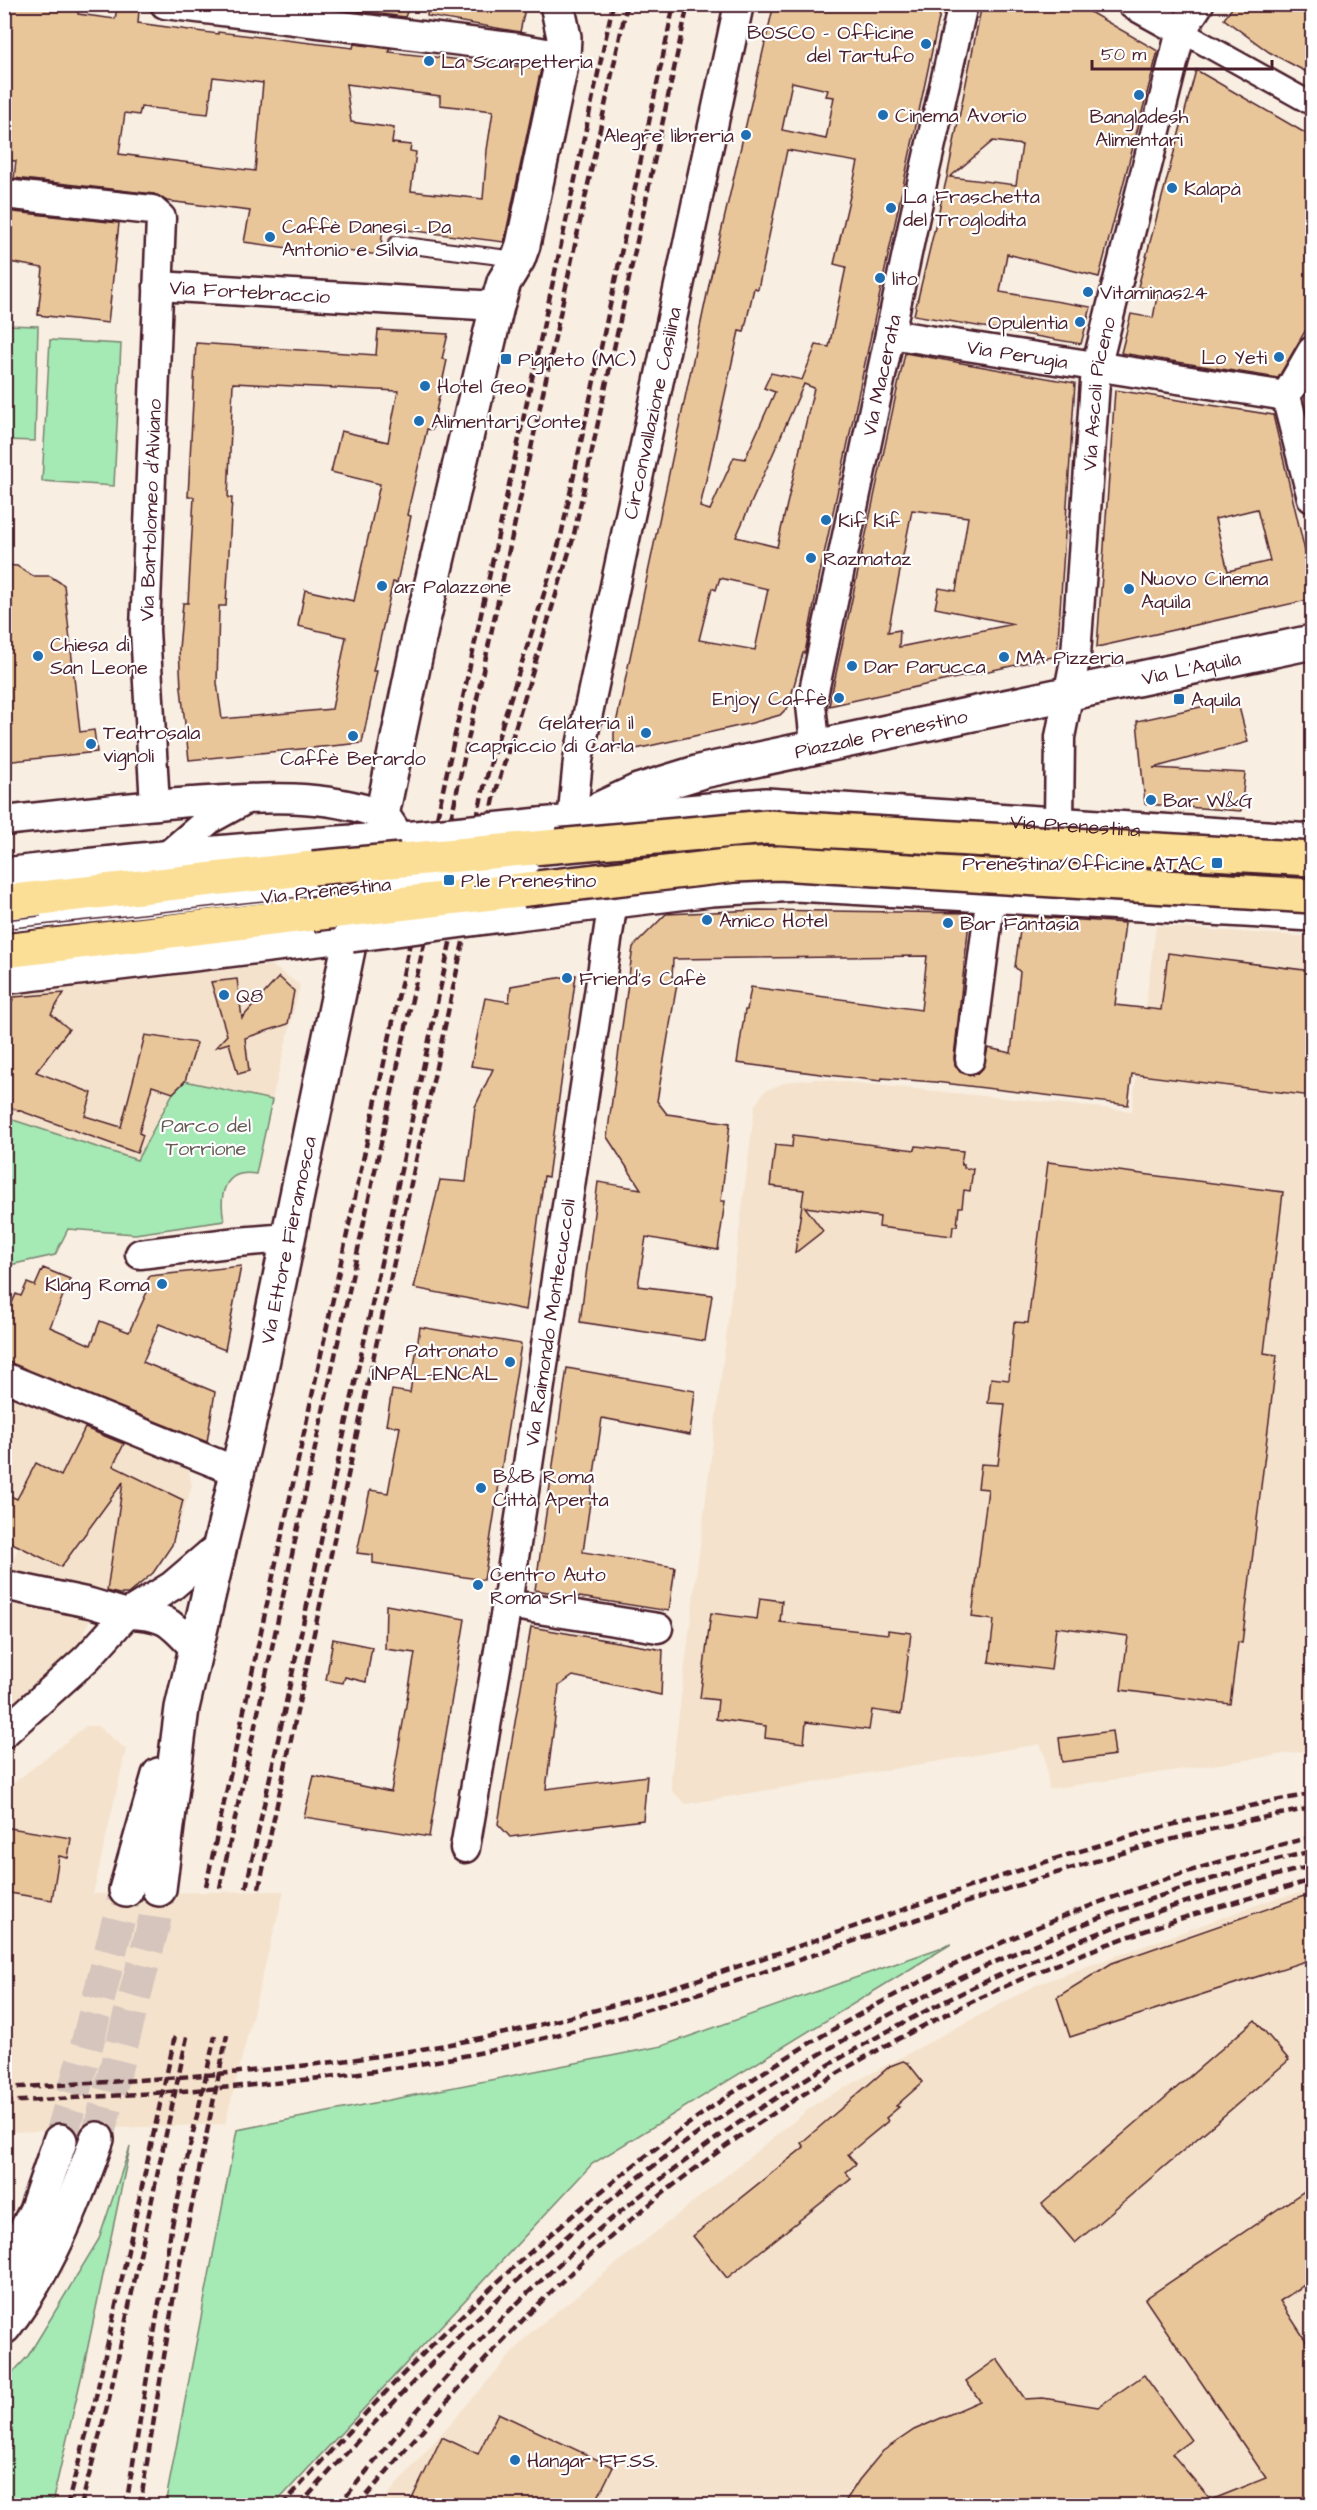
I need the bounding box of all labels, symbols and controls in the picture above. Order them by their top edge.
place label: BOSCO - Officine del Tartufo [747,19,914,70]
scale bar [1092,33,1272,71]
marker: BOSCO - Officine del Tartufo [919,37,933,51]
text: 50 m [1101,42,1146,67]
place label: La Scarpetteria [441,48,593,76]
marker: La Scarpetteria [422,54,436,68]
marker: Bangladesh Alimentari [1132,88,1146,102]
place label: Cinema Avorio [895,102,1027,130]
place label: Bangladesh Alimentari [1089,103,1189,154]
marker: Cinema Avorio [876,108,890,122]
place label: Alegre libreria [604,122,734,151]
marker: Alegre libreria [739,128,753,142]
place label: Kalapà [1184,175,1241,203]
marker: Kalapà [1165,181,1179,195]
place label: La Fraschetta del Troglodita [903,183,1040,235]
marker: La Fraschetta del Troglodita [884,201,898,215]
place label: Caffè Danesi - Da Antonio e Silvia [282,213,451,264]
marker: Caffè Danesi - Da Antonio e Silvia [263,230,277,244]
place label: lito [892,265,918,293]
marker: lito [873,271,887,285]
street label: Via Fortebraccio [169,274,331,311]
place label: Vitaminas24 [1100,279,1208,307]
marker: Vitaminas24 [1081,285,1095,299]
street label: Circonvallazione Casilina [617,305,689,522]
place label: Opulentia [988,309,1068,337]
street label: Via Macerata [856,312,909,439]
street label: Via Ascoli Piceno [1076,314,1123,472]
marker: Opulentia [1073,315,1087,329]
street label: Via Perugia [965,333,1070,377]
place label: Lo Yeti [1201,344,1267,372]
place label: Pigneto (MC) [518,346,636,375]
marker: Lo Yeti [1272,350,1286,364]
marker: Pigneto (MC) [499,352,513,366]
place label: Hotel Geo [437,373,526,401]
marker: Hotel Geo [418,379,432,393]
street label: Via Bartolomeo d'Alviano [133,398,169,622]
place label: Alimentari Conte [431,408,581,436]
marker: Alimentari Conte [412,414,426,428]
place label: Kif Kif [838,507,900,535]
marker: Kif Kif [819,513,833,527]
place label: Razmataz [823,545,911,573]
marker: Razmataz [804,551,818,565]
place label: Nuovo Cinema Aquila [1141,565,1268,616]
place label: ar Palazzone [394,573,512,601]
marker: ar Palazzone [375,579,389,593]
marker: Nuovo Cinema Aquila [1122,582,1136,596]
place label: Chiesa di San Leone [50,631,148,682]
place label: MA Pizzeria [1016,644,1124,672]
street label: Via L'Aquila [1139,644,1243,693]
marker: Chiesa di San Leone [31,649,45,663]
marker: MA Pizzeria [997,650,1011,664]
place label: Dar Parucca [864,653,986,681]
marker: Dar Parucca [845,659,859,673]
place label: Enjoy Caffè [712,685,827,714]
place label: Aquila [1191,686,1241,714]
marker: Enjoy Caffè [832,691,846,705]
marker: Aquila [1172,692,1186,706]
street label: Piazzale Prenestino [792,702,970,766]
place label: Gelateria il capriccio di Carla [468,709,634,760]
place label: Teatrosala vignoli [103,719,200,771]
marker: Gelateria il capriccio di Carla [639,726,653,740]
marker: Caffè Berardo [346,729,360,743]
marker: Teatrosala vignoli [84,737,98,751]
place label: Caffè Berardo [280,745,426,773]
place label: Bar W&G [1163,787,1253,815]
marker: Bar W&G [1144,793,1158,807]
street label: Via Prenestina [1009,808,1141,845]
place label: Prenestina/Officine ATAC [962,850,1205,878]
marker: Prenestina/Officine ATAC [1210,856,1224,870]
place label: P.le Prenestino [461,867,596,895]
street label: Via Prenestina [260,870,392,912]
marker: P.le Prenestino [442,873,456,887]
place label: Amico Hotel [719,907,828,935]
place label: Bar Fantasia [960,910,1079,938]
marker: Amico Hotel [700,913,714,927]
marker: Bar Fantasia [941,916,955,930]
place label: Friend's Cafè [579,965,706,993]
marker: Friend's Cafè [560,971,574,985]
place label: Q8 [236,982,263,1010]
marker: Q8 [217,988,231,1002]
park label: Parco del Torrione [161,1112,251,1163]
street label: Via Ettore Fieramosca [253,1134,324,1347]
street label: Via Raimondo Montecuccoli [518,1197,583,1449]
place label: Klang Roma [45,1271,150,1300]
marker: Klang Roma [155,1277,169,1291]
place label: Patronato INPAL-ENCAL [372,1337,498,1388]
marker: Patronato INPAL-ENCAL [503,1355,517,1369]
place label: B&B Roma Città Aperta [493,1463,609,1514]
marker: B&B Roma Città Aperta [474,1481,488,1495]
place label: Centro Auto Roma Srl [490,1561,606,1612]
marker: Centro Auto Roma Srl [471,1578,485,1592]
place label: Hangar FF.SS. [527,2447,658,2476]
marker: Hangar FF.SS. [508,2453,522,2467]

